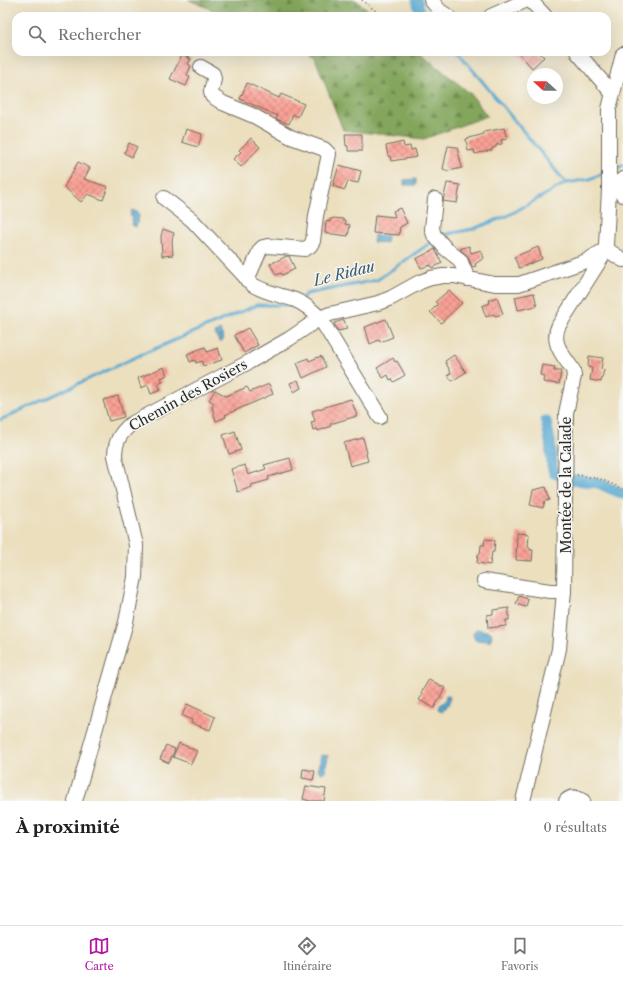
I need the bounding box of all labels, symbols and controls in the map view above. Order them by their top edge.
search box [12,12,611,56]
icon: search [26,23,48,45]
text: Rechercher [58,25,141,44]
north arrow [527,68,563,104]
water label: Le Ridau [310,256,377,290]
street label: Chemin des Rosiers [126,355,250,435]
street label: Montée de la Calade [557,416,575,553]
text: À proximité [16,817,120,837]
text: 0 résultats [543,819,607,835]
tab: Carte [85,935,114,973]
tab: Itinéraire [283,935,332,973]
tab: Favoris [501,935,538,973]

